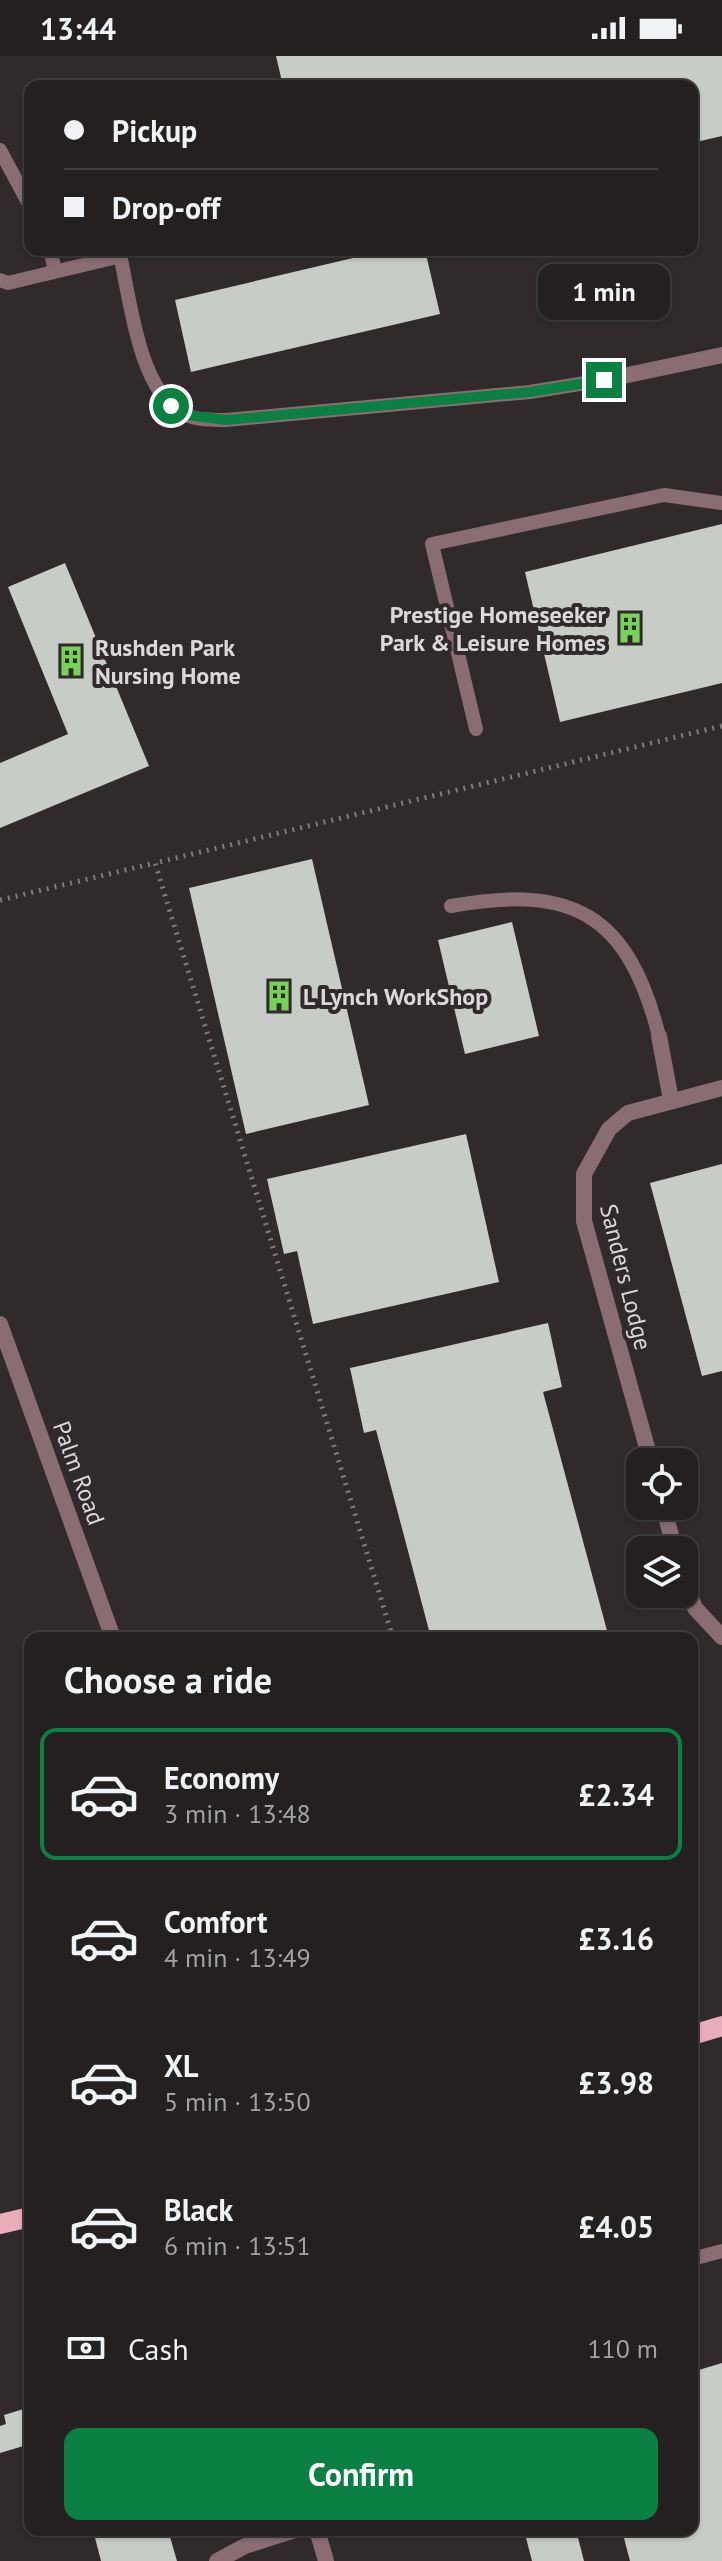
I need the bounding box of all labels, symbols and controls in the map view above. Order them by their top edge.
text: 13:44 [40,9,116,48]
text: Pickup [112,111,197,150]
text: Drop-off [112,188,220,227]
callout: 1 min [538,264,670,320]
text: 1 min [572,275,636,308]
route end [586,362,622,398]
route start [153,388,189,424]
place label: Prestige Homeseeker Park & Leisure Homes [380,599,607,658]
building icon: Prestige Homeseeker Park & Leisure Homes [613,611,647,645]
place label: Rushden Park Nursing Home [95,632,241,691]
building icon: Rushden Park Nursing Home [54,644,88,678]
building icon: L Lynch WorkShop [262,979,296,1013]
place label: L Lynch WorkShop [303,981,488,1012]
street label: Sanders Lodge [593,1201,659,1353]
street label: Palm Road [46,1417,112,1529]
map controls [626,1448,698,1608]
button: locate [626,1448,698,1520]
button: layers [626,1536,698,1608]
text: Choose a ride [64,1656,272,1703]
icon: car [68,1758,140,1830]
text: Economy [164,1758,279,1797]
text: £2.34 [579,1775,654,1814]
text: 3 min · 13:48 [164,1797,311,1830]
icon: car [68,1902,140,1974]
text: Comfort [164,1902,267,1941]
text: £3.16 [579,1919,654,1958]
text: 4 min · 13:49 [164,1941,311,1974]
icon: car [68,2046,140,2118]
text: XL [164,2046,198,2085]
text: £3.98 [579,2063,654,2102]
text: 5 min · 13:50 [164,2085,311,2118]
icon: car [68,2190,140,2262]
text: Black [164,2190,233,2229]
text: £4.05 [579,2207,654,2246]
text: 6 min · 13:51 [164,2229,311,2262]
icon: cash [64,2326,108,2370]
text: Cash [128,2329,189,2368]
text: 110 m [587,2332,658,2365]
button: Confirm [64,2428,658,2520]

